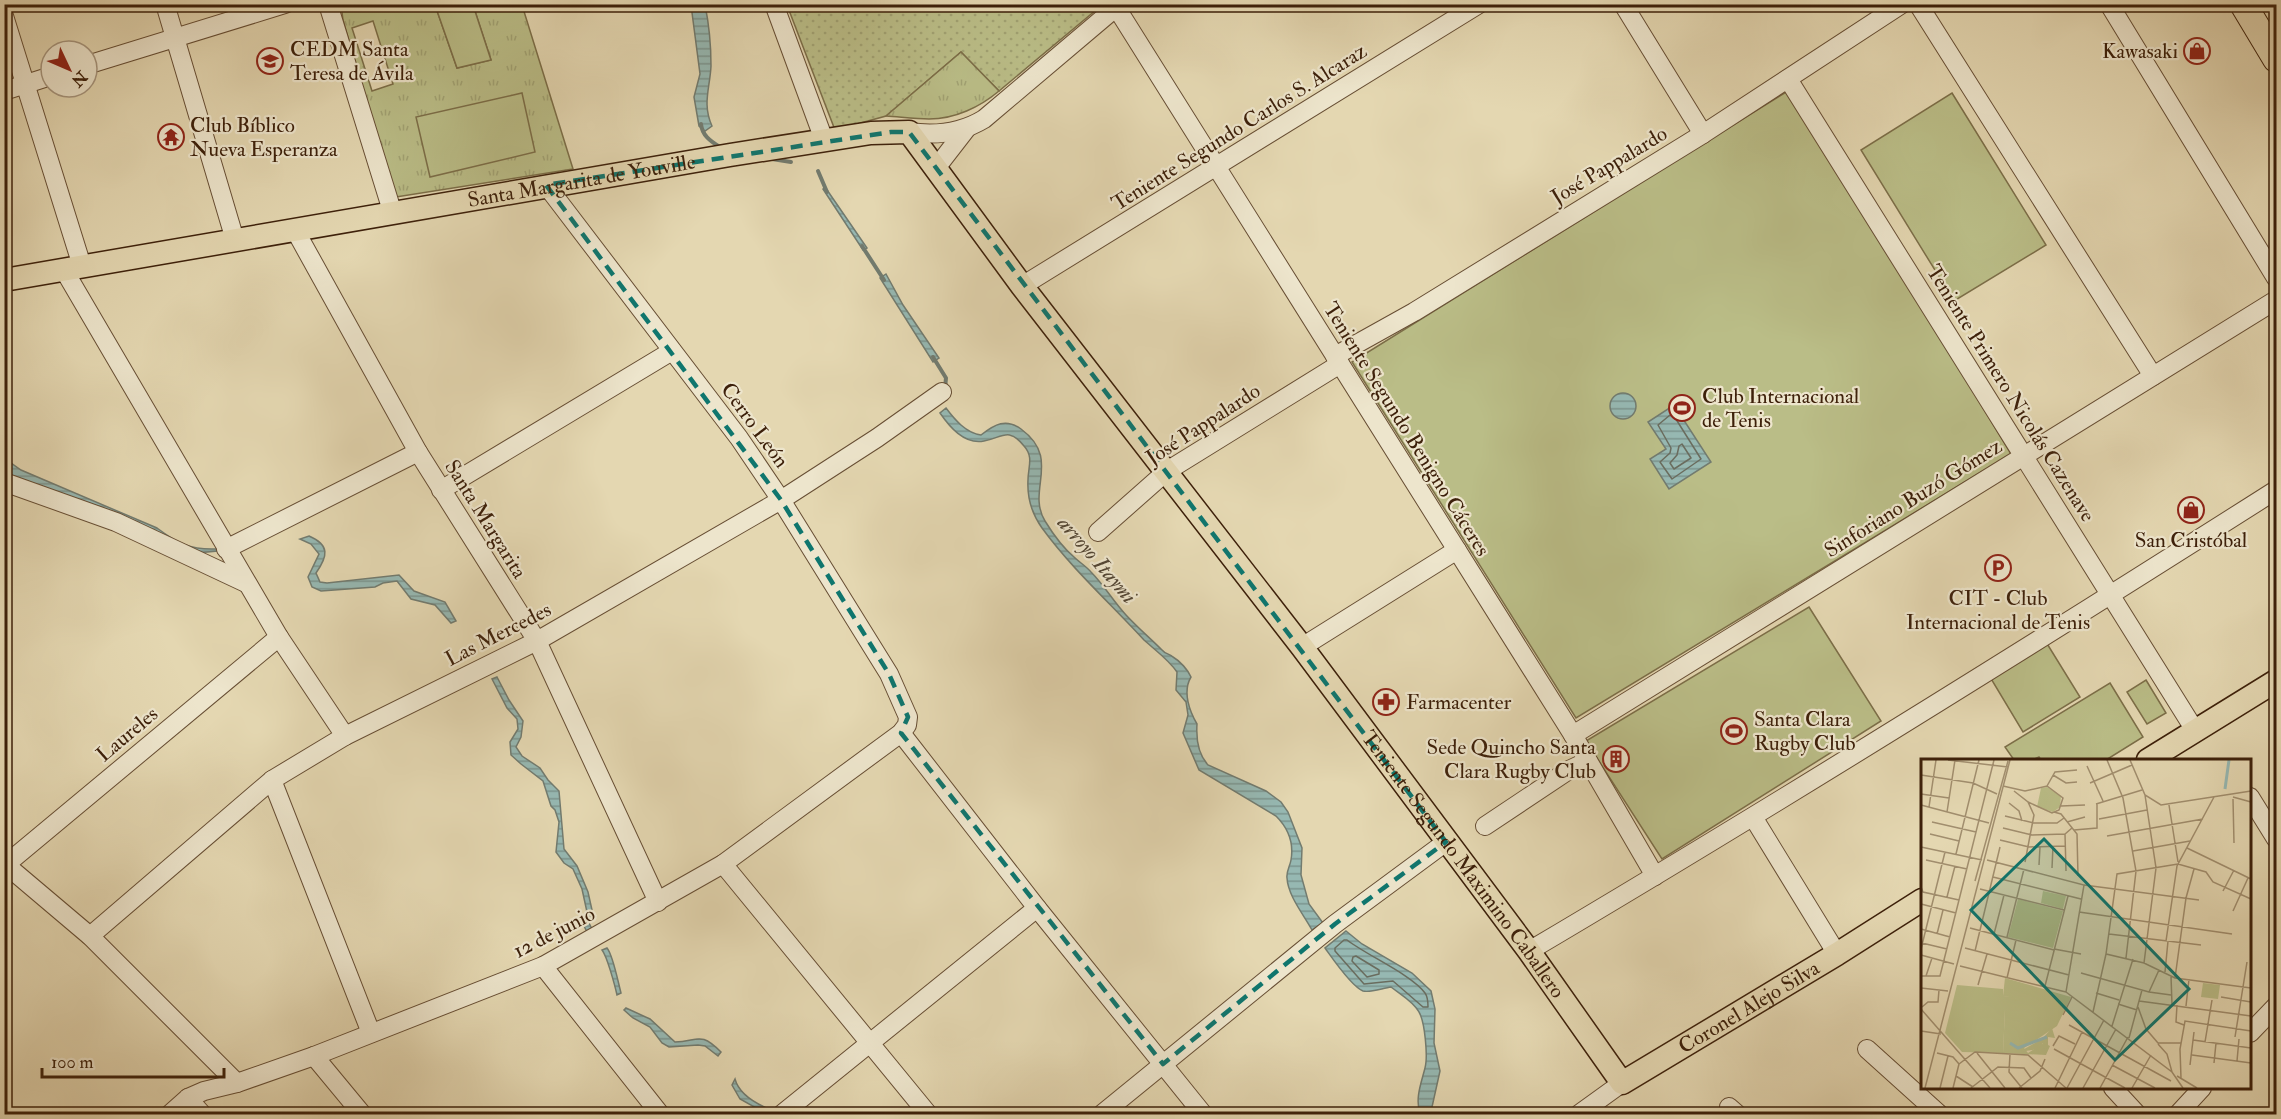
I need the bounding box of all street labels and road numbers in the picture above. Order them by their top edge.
street label: Teniente Segundo Carlos S. Alcaraz [1107,38,1372,217]
street label: José Pappalardo [1545,120,1672,211]
street label: Santa Margarita de Youville [466,148,698,214]
street label: Teniente Primero Nicolás Cazenave [1920,260,2101,527]
street label: Teniente Segundo Benigno Cáceres [1317,297,1496,561]
street label: Cerro León [715,377,795,473]
street label: José Pappalardo [1140,377,1266,472]
street label: Sinforiano Buzó Gómez [1819,433,2007,564]
street label: Santa Margarita [438,455,533,584]
street label: Las Mercedes [441,596,556,673]
street label: Laureles [91,701,164,768]
street label: Teniente Segundo Maximino Caballero [1355,725,1571,1004]
street label: 12 de junio [509,900,600,965]
street label: Coronel Alejo Silva [1674,954,1825,1060]

